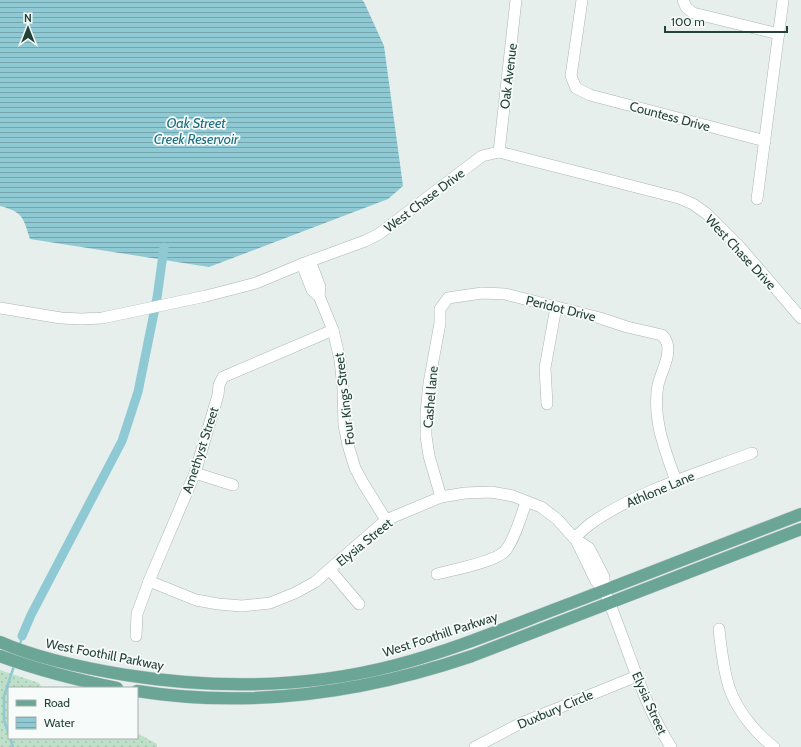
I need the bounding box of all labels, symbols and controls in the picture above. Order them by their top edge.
north arrow [8,8,48,48]
scale bar [665,8,787,34]
text: N [24,11,32,25]
text: 100 m [671,14,705,29]
street label: Oak Avenue [496,42,520,110]
street label: Countess Drive [628,98,712,135]
water label: Oak Street Creek Reservoir [154,114,239,148]
street label: West Chase Drive [381,164,468,235]
street label: West Chase Drive [702,211,780,293]
street label: Peridot Drive [524,292,598,324]
street label: Four Kings Street [330,351,358,446]
street label: Cashel lane [419,365,441,429]
street label: Amethyst Street [178,404,222,495]
street label: Athlone Lane [623,467,697,511]
street label: Elysia Street [333,514,396,569]
street label: West Foothill Parkway [380,608,500,660]
street label: West Foothill Parkway [44,635,166,673]
street label: Elysia Street [629,669,671,738]
street label: Duxbury Circle [515,686,596,732]
legend [8,687,138,739]
text: Road [44,695,70,710]
text: Water [44,715,75,730]

